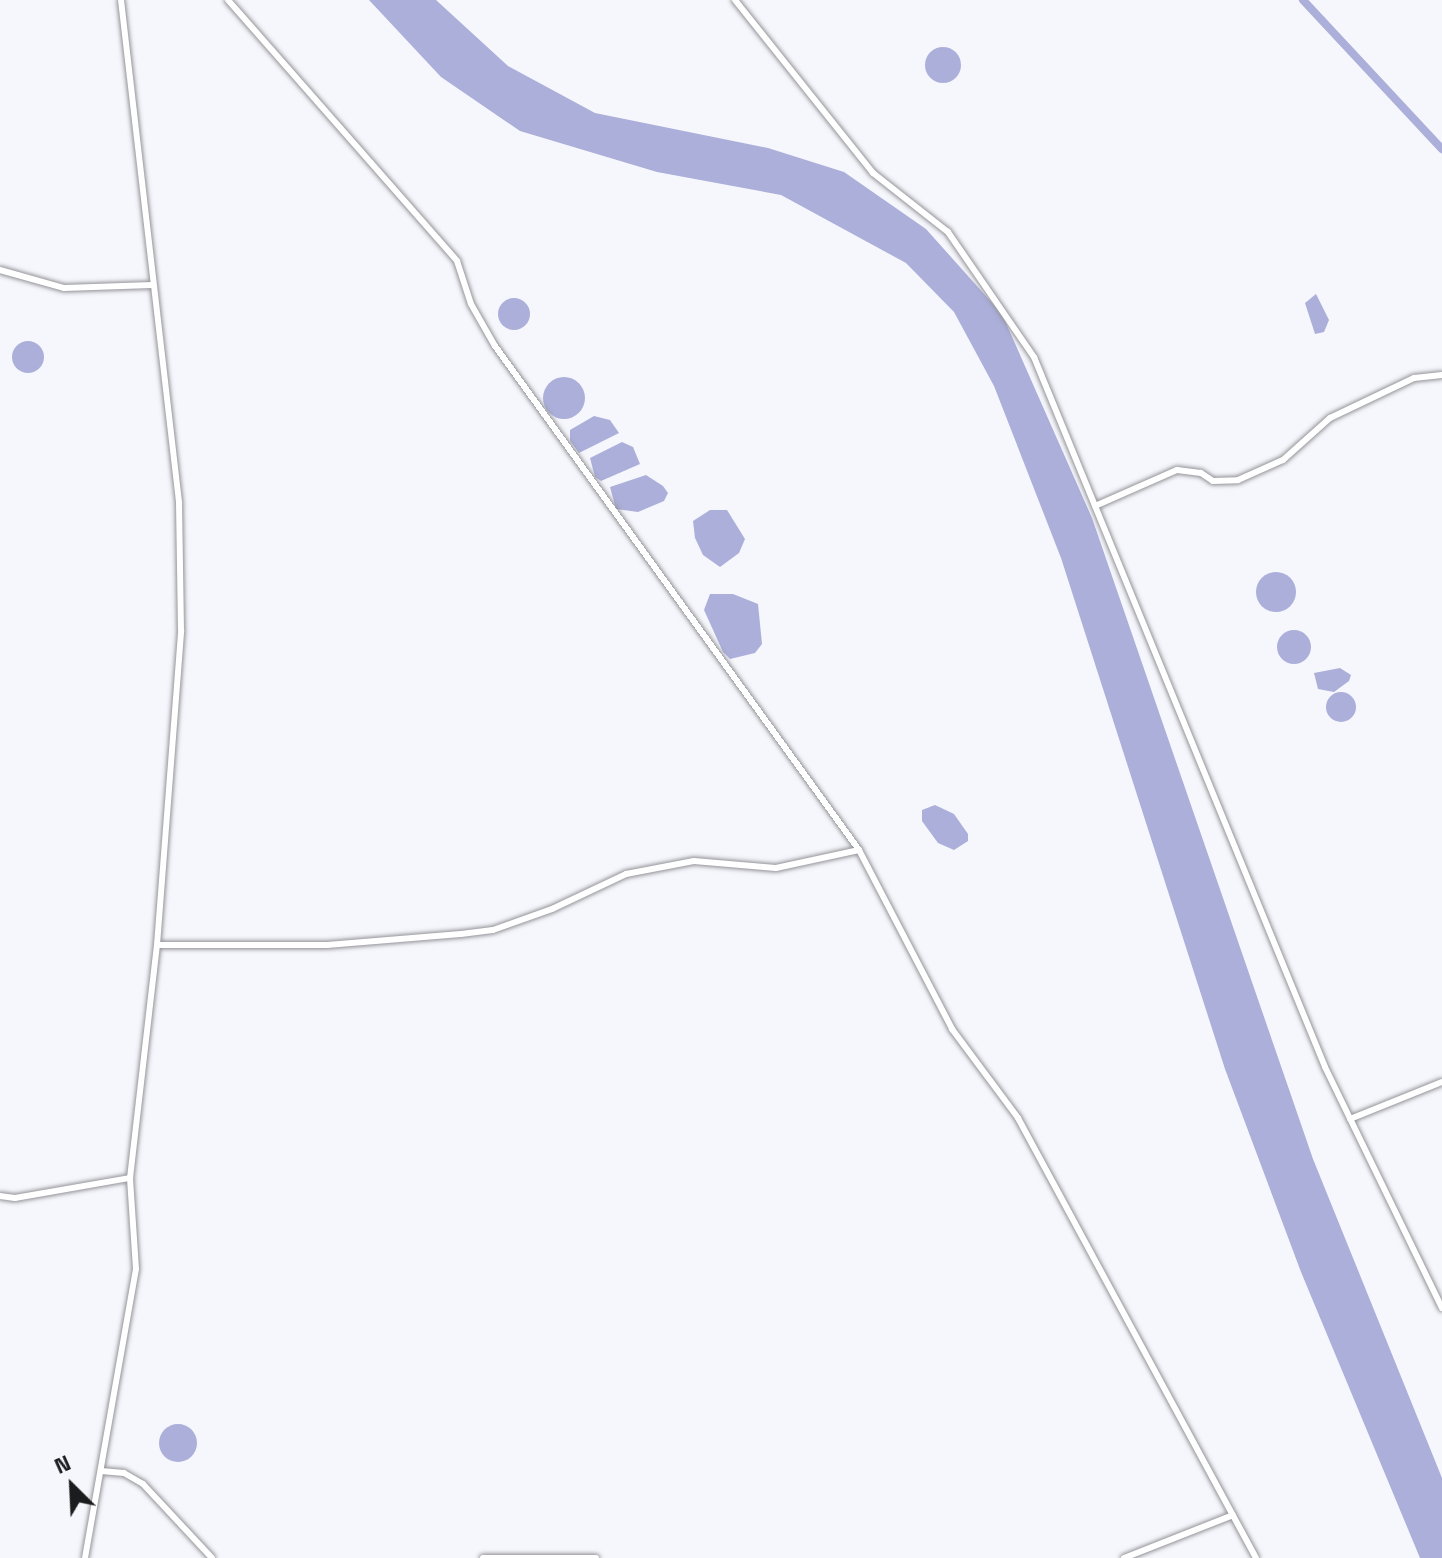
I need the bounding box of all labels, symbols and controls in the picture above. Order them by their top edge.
north arrow [32,1446,112,1526]
text: N [50,1448,75,1480]

